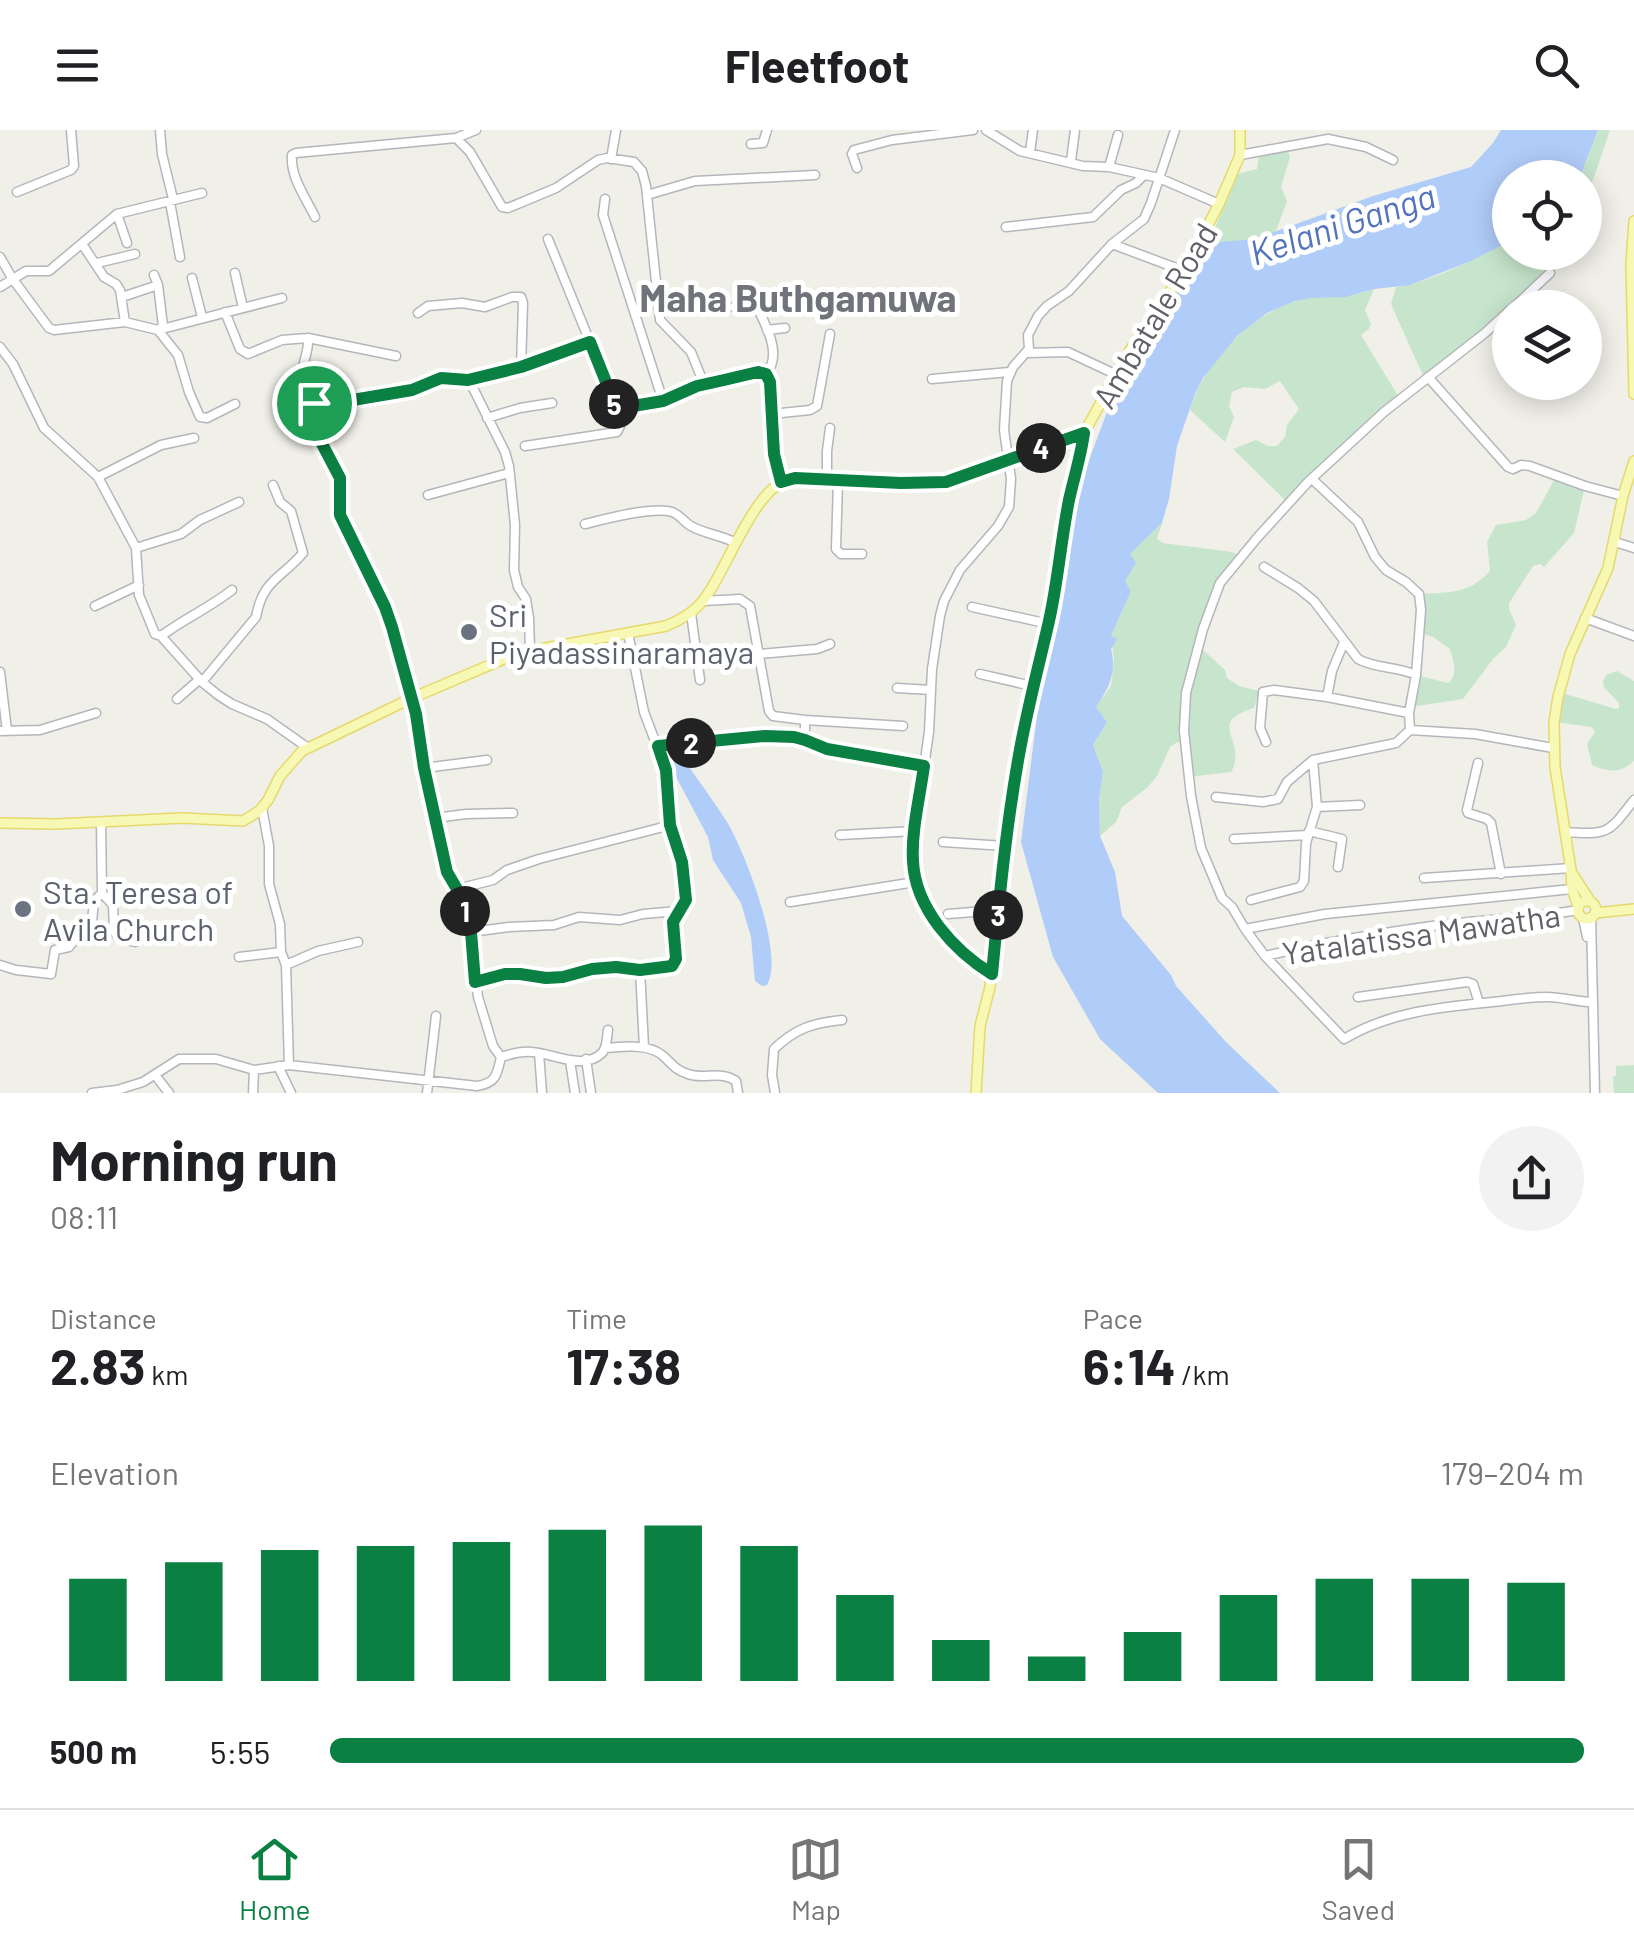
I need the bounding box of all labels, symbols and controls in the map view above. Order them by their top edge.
icon: menu [50,38,105,93]
text: Fleetfoot [725,38,909,92]
icon: search [1529,38,1584,93]
map controls [1492,160,1602,400]
button: locate [1492,160,1602,270]
water label: Kelani Ganga [1244,173,1440,273]
street label: Ambatale Road [1084,216,1224,414]
district label: Maha Buthgamuwa [639,274,957,320]
button: layers [1492,290,1602,400]
pin [272,361,357,446]
icon: arrive [287,376,342,431]
pin: 5 [589,379,639,429]
text: 5 [606,387,622,421]
pin: 4 [1016,423,1066,473]
text: 4 [1033,431,1049,465]
place label: Sri Piyadassinaramaya [489,595,754,670]
marker: Sri Piyadassinaramaya [458,621,480,643]
pin: 2 [666,718,716,768]
text: 2 [683,726,699,760]
place label: Sta. Teresa of Avila Church [43,872,233,947]
pin: 1 [440,886,490,936]
pin: 3 [973,890,1023,940]
text: 1 [460,894,470,928]
street label: Yatalatissa Mawatha [1279,895,1563,971]
marker: Sta. Teresa of Avila Church [12,898,34,920]
text: 3 [990,898,1006,932]
text: Morning run [50,1126,338,1192]
button: share [1479,1126,1584,1231]
text: 08:11 [50,1197,118,1235]
text: Distance [50,1301,157,1335]
text: Time [566,1301,627,1335]
text: Pace [1083,1301,1143,1335]
text: 2.83 [50,1335,146,1395]
text: 17:38 [566,1335,681,1395]
text: 6:14 [1083,1335,1176,1395]
text: km [146,1357,188,1391]
text: /km [1176,1357,1230,1391]
text: Elevation [50,1453,179,1491]
text: 179–204 m [1441,1453,1584,1491]
text: 500 m [50,1732,137,1770]
text: 5:55 [210,1732,270,1770]
tab: Home [239,1832,310,1926]
tab: Map [788,1832,843,1926]
tab: Saved [1322,1832,1395,1926]

